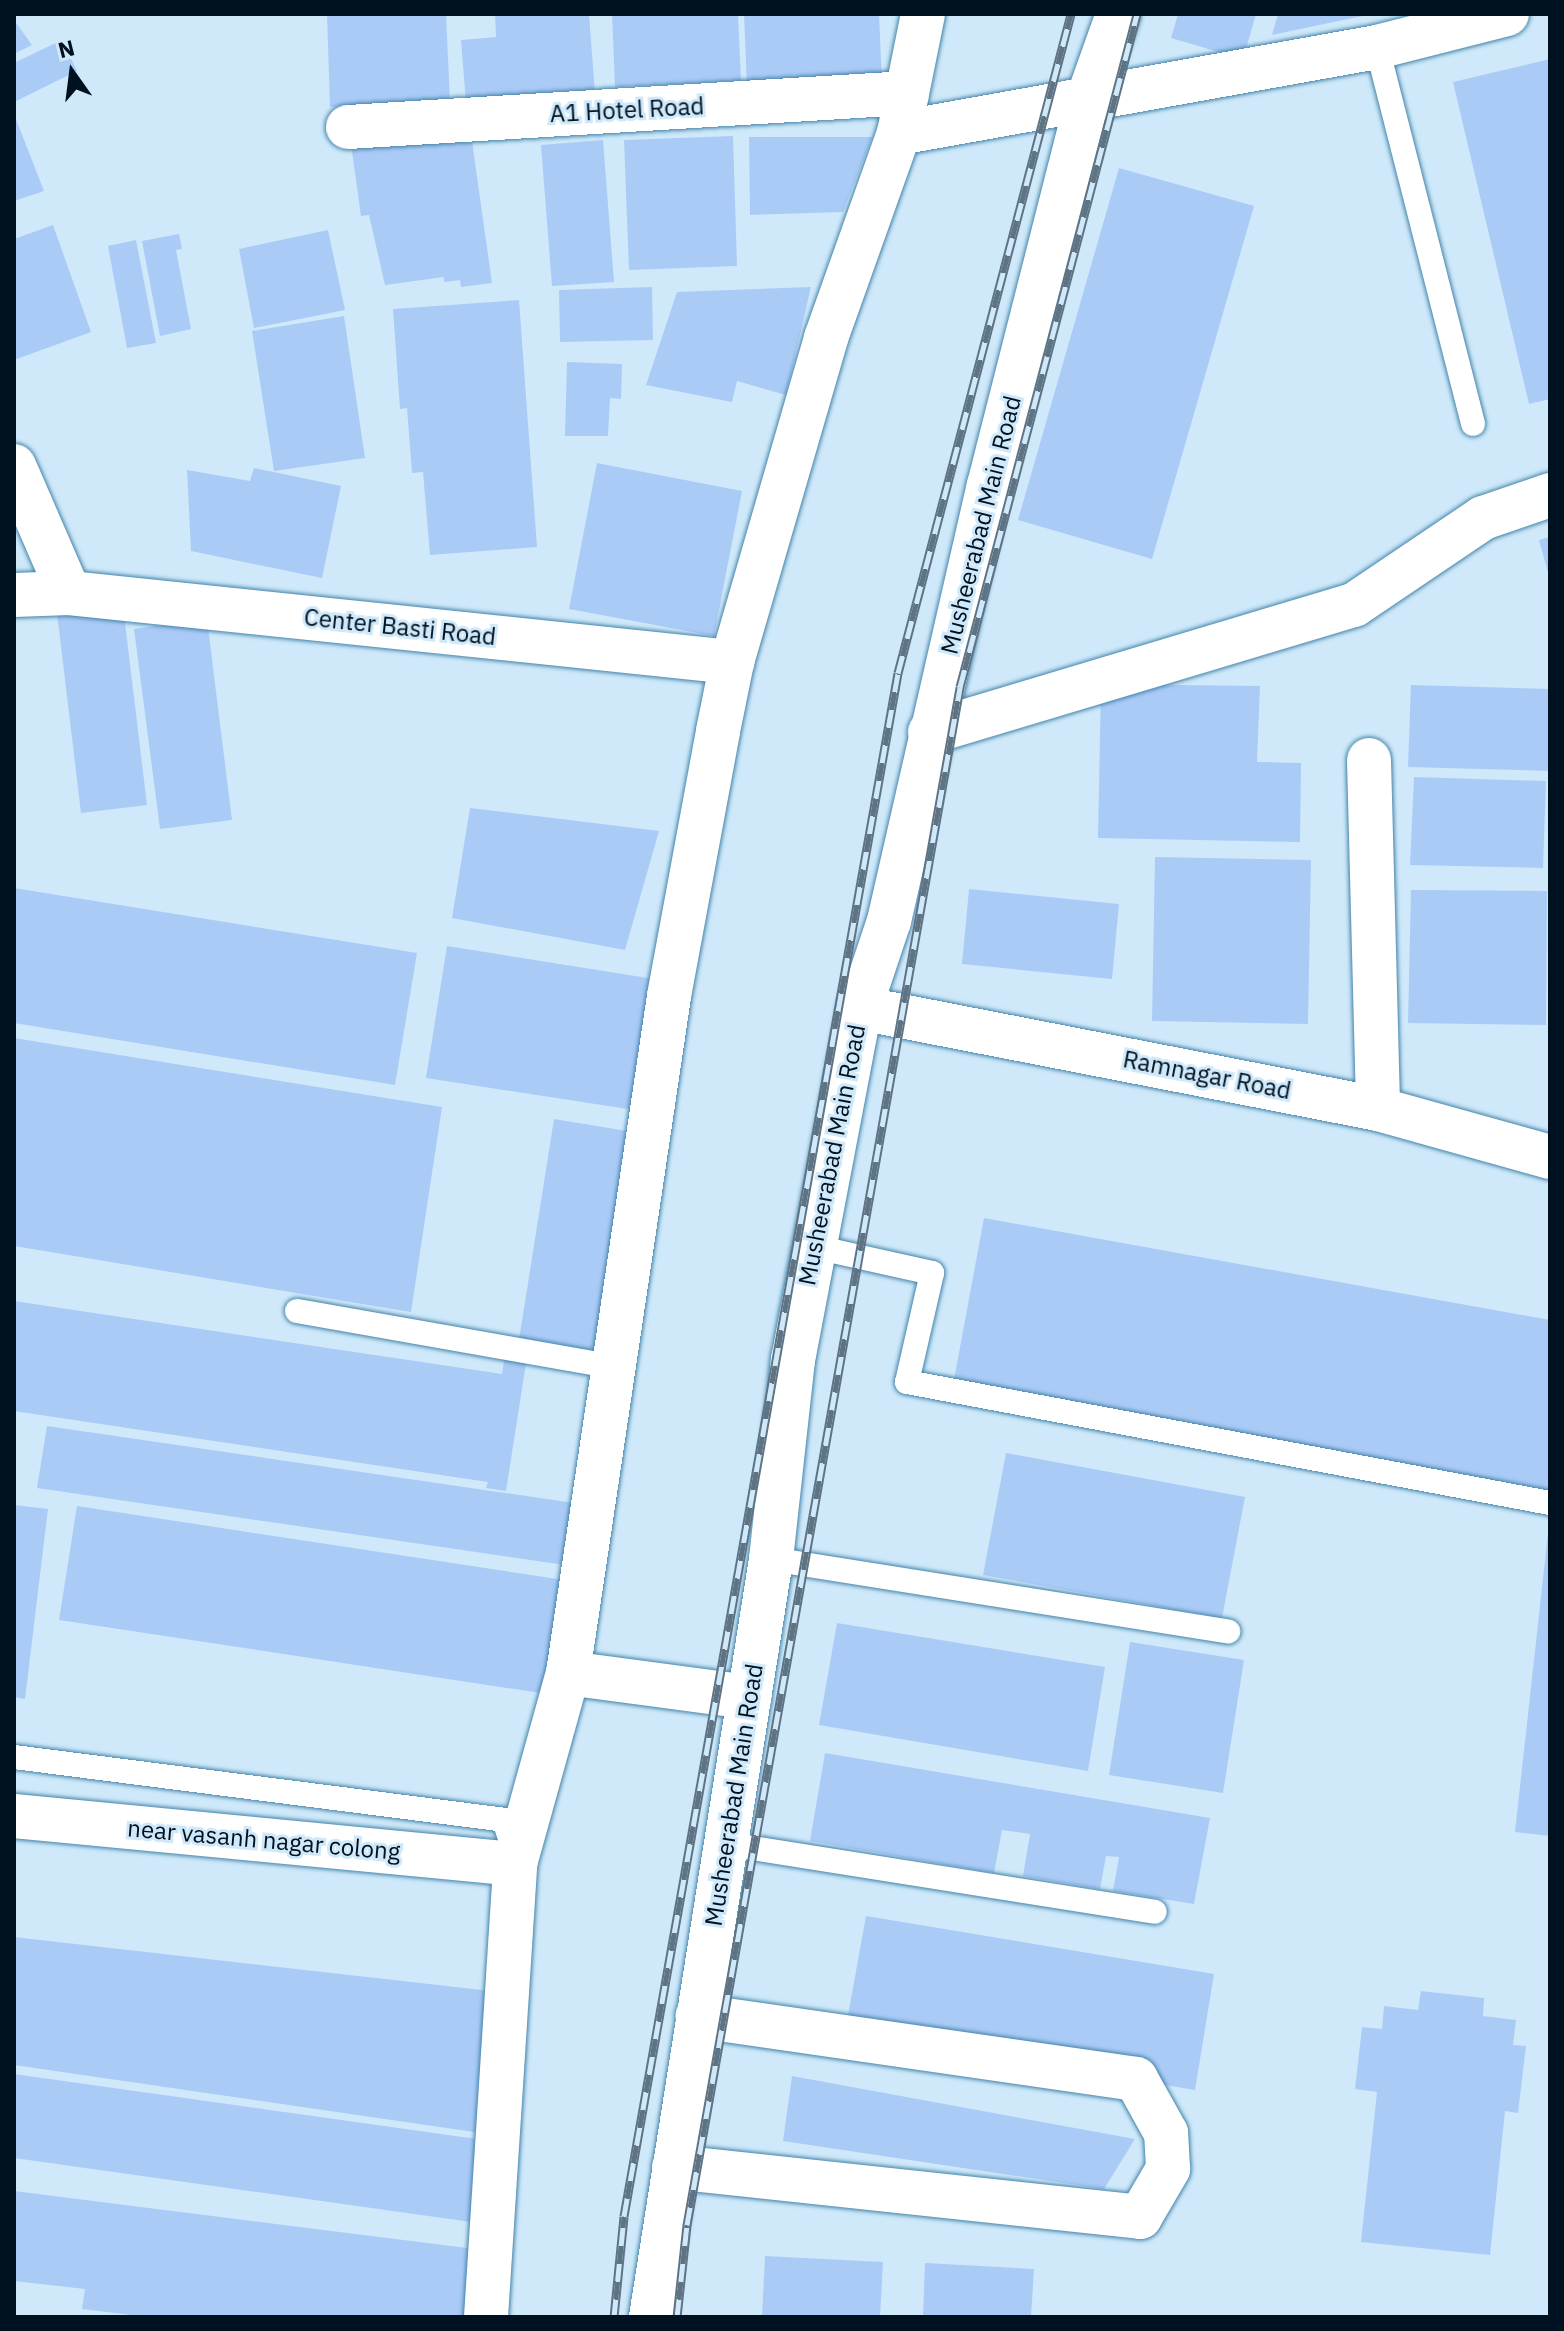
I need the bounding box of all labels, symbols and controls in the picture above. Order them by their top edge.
north arrow [32,32,112,112]
text: N [55,32,77,64]
street label: A1 Hotel Road [549,92,705,128]
street label: Musheerabad Main Road [935,393,1027,657]
street label: Center Basti Road [303,603,497,651]
street label: Musheerabad Main Road [793,1022,871,1288]
street label: Ramnagar Road [1121,1045,1293,1105]
street label: Musheerabad Main Road [699,1662,769,1928]
street label: near vasanh nagar colong [126,1814,402,1866]

